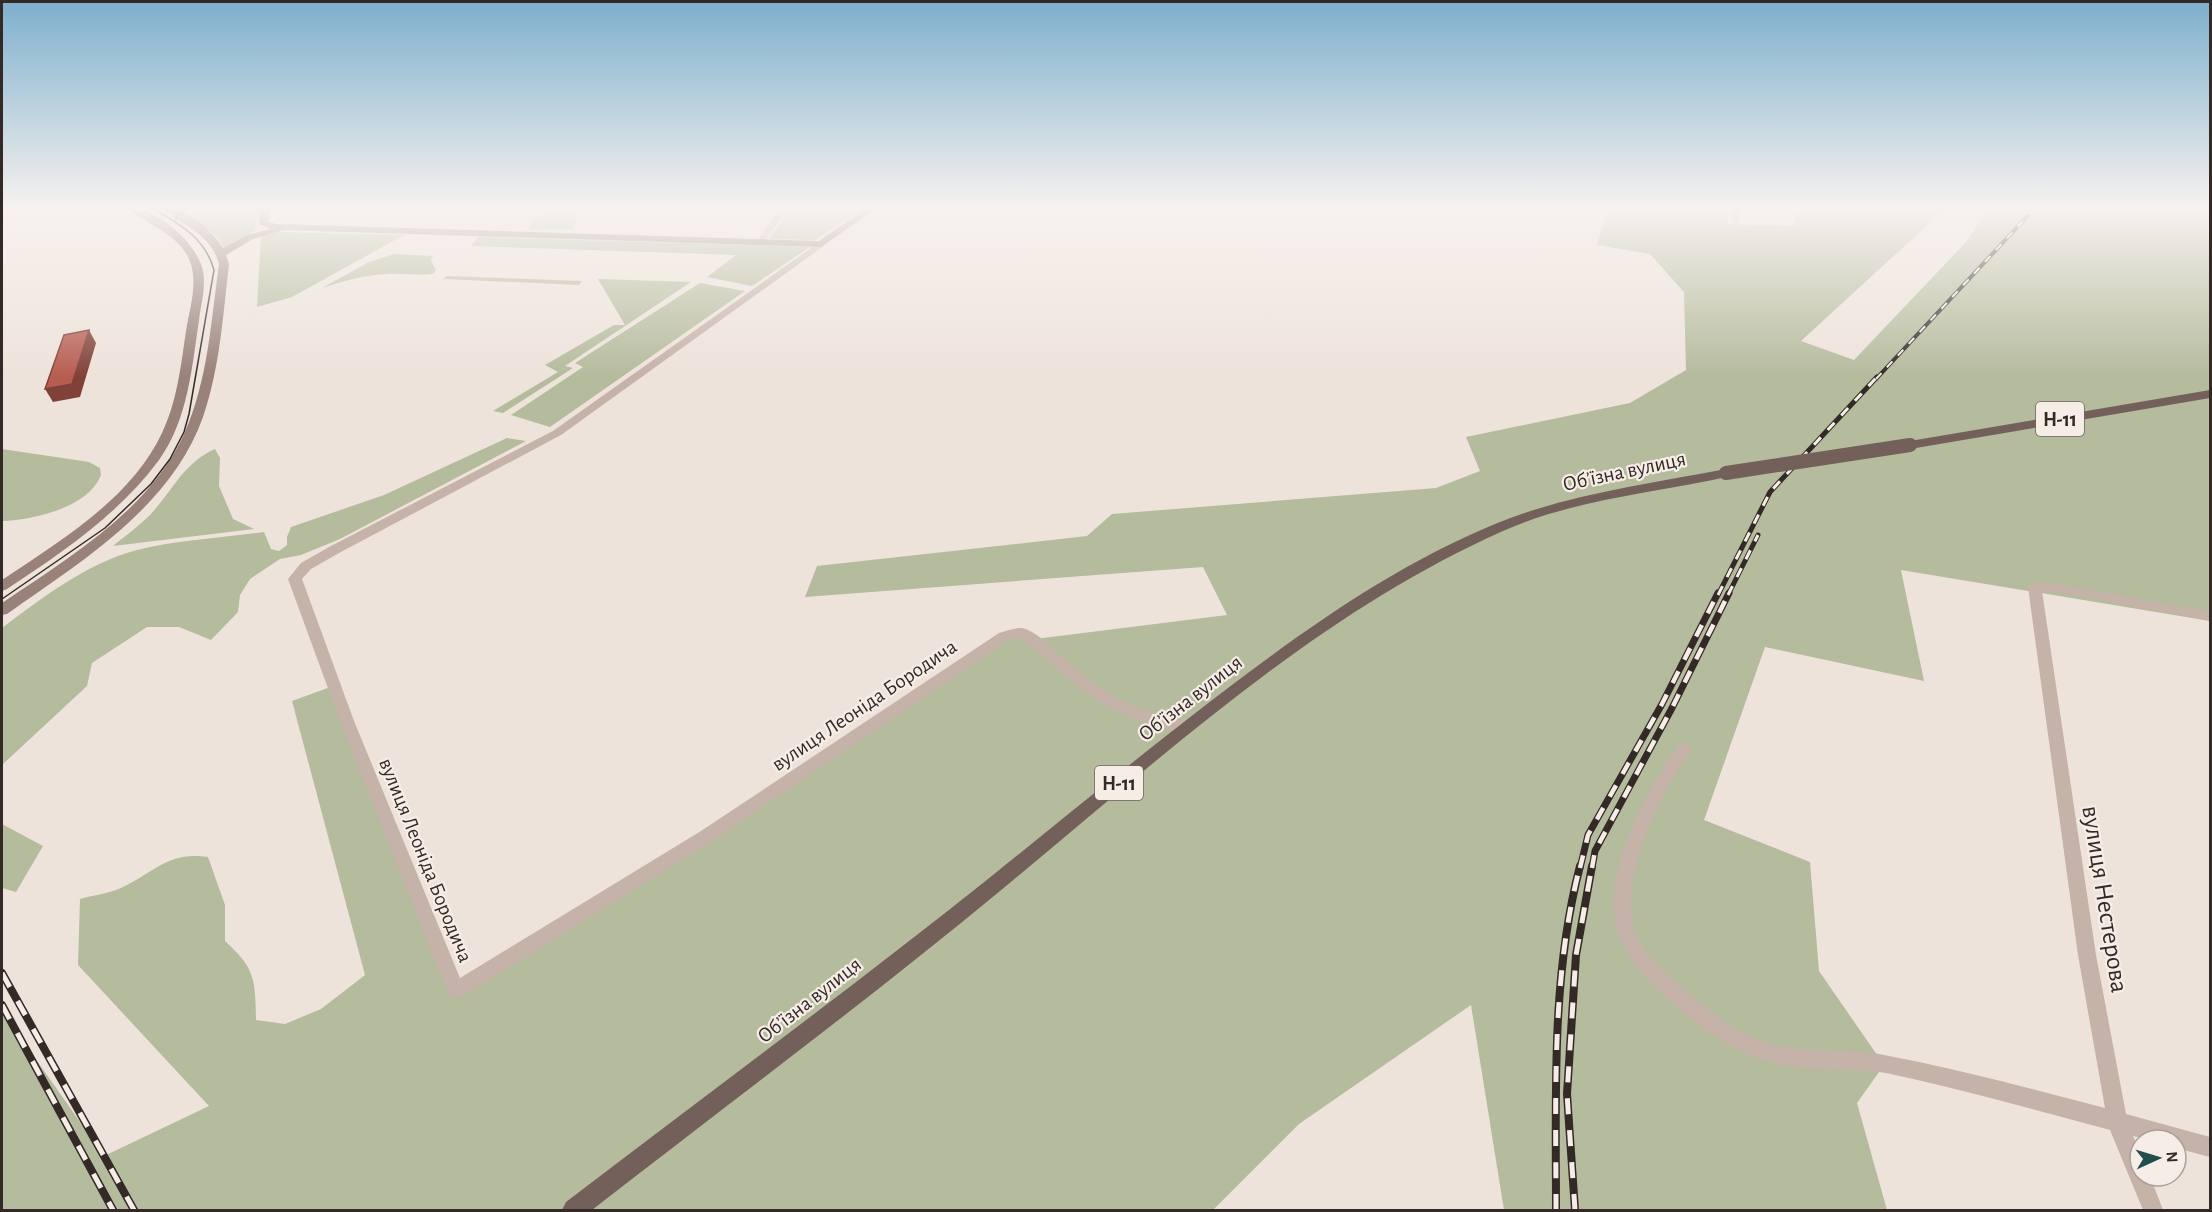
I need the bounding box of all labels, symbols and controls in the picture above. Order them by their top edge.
road number: Н-11 [2036,402,2084,436]
street label: Обʼїзна вулиця [1561,448,1688,495]
street label: вулиця Леоніда Бородича [768,635,961,775]
street label: Обʼїзна вулиця [1134,652,1246,745]
street label: вулиця Леоніда Бородича [375,755,476,966]
road number: Н-11 [1095,766,1143,800]
street label: вулиця Нестерова [2077,804,2133,995]
street label: Обʼїзна вулиця [753,954,865,1047]
north arrow [2128,1128,2188,1188]
text: N [2164,1151,2180,1163]

